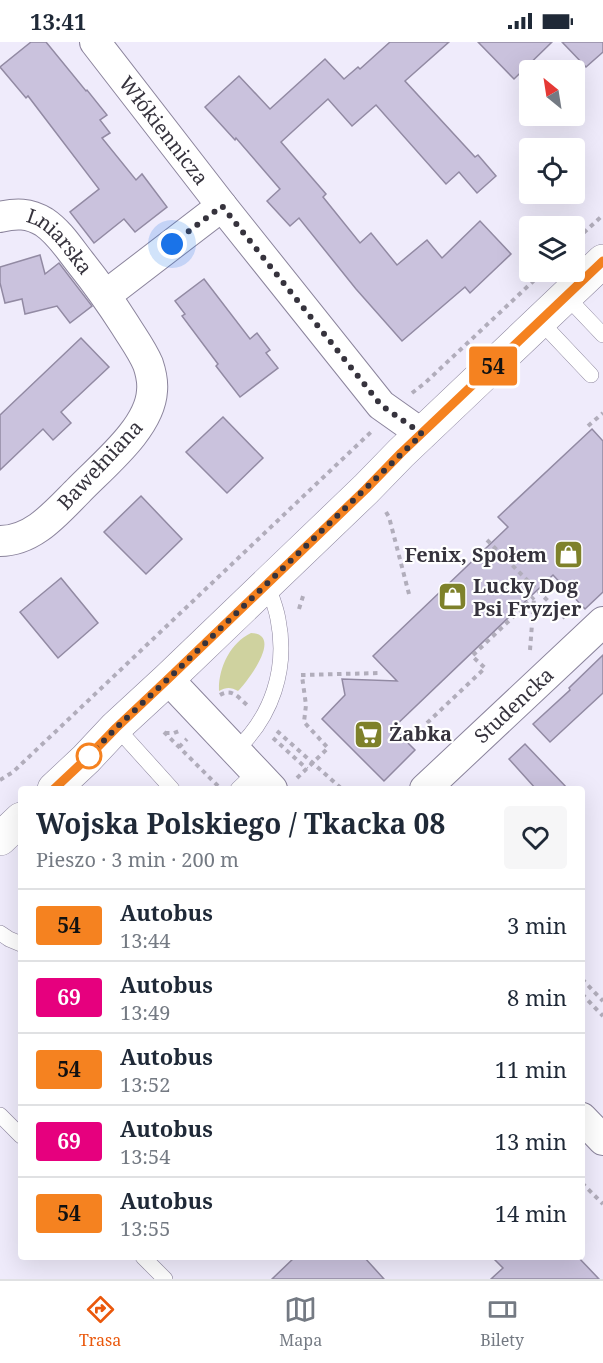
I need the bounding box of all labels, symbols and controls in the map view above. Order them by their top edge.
text: 13:41 [30,6,86,36]
north arrow [519,60,585,126]
map controls [519,60,585,282]
street label: Włókiennicza [113,70,215,190]
button: locate [519,138,585,204]
street label: Lniarska [23,202,99,280]
button: layers [519,216,585,282]
your location [157,229,187,259]
line badge: 54 [466,346,520,386]
text: 54 [481,352,505,380]
street label: Bawełniana [51,414,148,515]
shop icon: Fenix, Społem [552,539,584,571]
place label: Fenix, Społem [405,541,547,568]
place label: Lucky Dog Psi Fryzjer [473,572,582,622]
shop icon: Lucky Dog Psi Fryzjer [436,581,468,613]
street label: Studencka [468,661,559,749]
supermarket icon: Żabka [352,718,384,750]
place label: Żabka [389,720,452,747]
unlabelled marker [76,743,102,769]
text: Wojska Polskiego / Tkacka 08 [36,804,445,842]
button: heart [504,806,567,869]
text: Pieszo · 3 min · 200 m [36,846,239,873]
text: Autobus [120,897,213,927]
text: 3 min [507,910,567,940]
text: 54 [57,911,81,939]
text: 13:44 [120,927,170,954]
text: Autobus [120,969,213,999]
text: 8 min [507,982,567,1012]
text: 69 [57,983,81,1011]
text: 13:49 [120,999,170,1026]
text: Autobus [120,1041,213,1071]
text: 11 min [495,1054,567,1084]
text: 54 [57,1055,81,1083]
text: 13:52 [120,1071,170,1098]
text: Autobus [120,1113,213,1143]
text: 13 min [495,1126,567,1156]
text: 69 [57,1127,81,1155]
text: 13:54 [120,1143,170,1170]
text: Autobus [120,1185,213,1215]
text: 14 min [495,1198,567,1228]
text: 54 [57,1199,81,1227]
text: 13:55 [120,1215,170,1242]
tab: Trasa [79,1293,121,1351]
tab: Mapa [279,1293,322,1351]
tab: Bilety [480,1293,524,1351]

